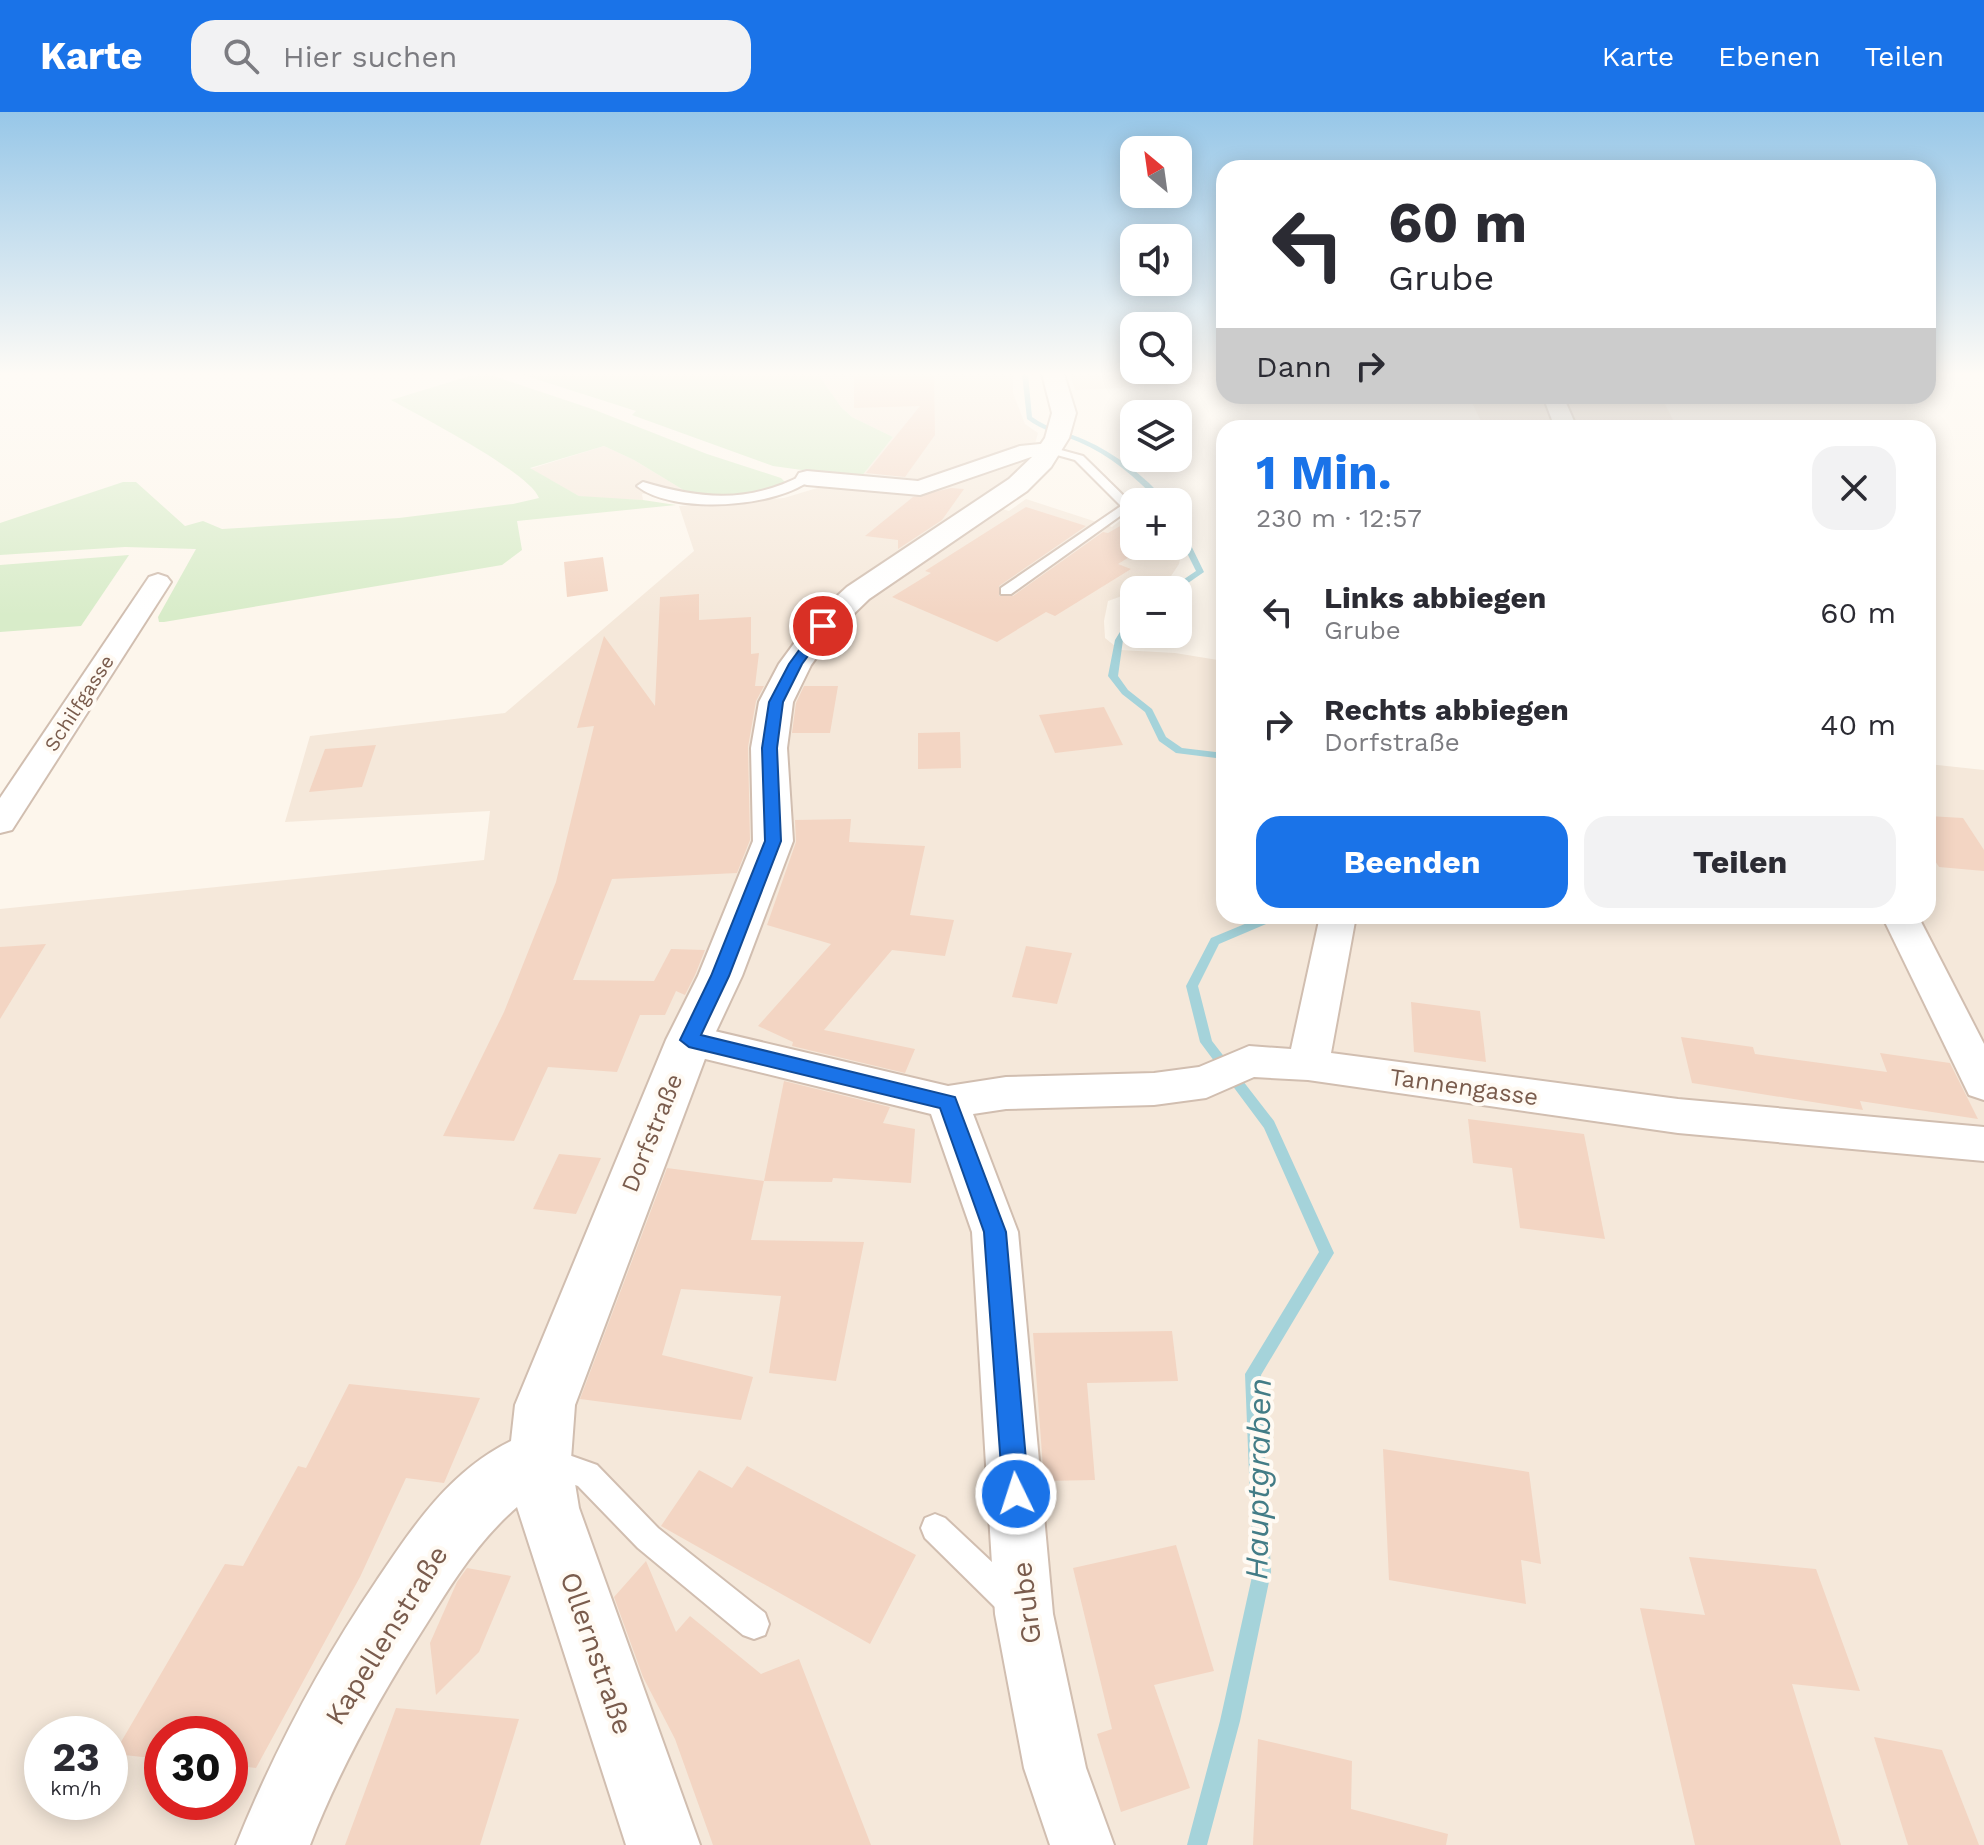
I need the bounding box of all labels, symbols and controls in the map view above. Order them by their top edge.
search box [191,20,751,92]
text: Karte [40,34,143,78]
icon: search [219,34,263,78]
text: Hier suchen [283,39,457,74]
text: Karte [1602,40,1674,73]
text: Ebenen [1718,40,1821,73]
text: Teilen [1865,40,1944,73]
north arrow [1120,136,1192,208]
map controls [1120,136,1192,648]
text: 60 m [1388,190,1527,256]
icon: left [1256,192,1360,296]
button: sound [1120,224,1192,296]
text: Grube [1388,257,1494,299]
button: search [1120,312,1192,384]
icon: right [1348,344,1392,388]
text: Dann [1256,349,1332,384]
button: layers [1120,400,1192,472]
text: 1 Min. [1256,444,1392,501]
button: close [1812,446,1896,530]
button: + [1120,488,1192,560]
text: 230 m · 12:57 [1256,503,1422,533]
button: − [1120,576,1192,648]
text: Links abbiegen [1324,580,1546,615]
icon: left [1256,590,1300,634]
pin [789,592,857,660]
text: 60 m [1820,595,1896,630]
icon: arrive [801,604,845,648]
text: Grube [1324,615,1401,645]
street label: Schilfgasse [39,650,119,756]
text: Rechts abbiegen [1324,692,1569,727]
icon: right [1256,702,1300,746]
text: 40 m [1820,707,1896,742]
text: Dorfstraße [1324,727,1460,757]
button: Beenden [1256,816,1568,908]
button: Teilen [1584,816,1896,908]
street label: Tannengasse [1388,1063,1540,1111]
street label: Dorfstraße [616,1070,688,1196]
water label: Hauptgraben [1237,1378,1279,1580]
position arrow [974,1452,1058,1536]
street label: Kapellenstraße [318,1540,455,1731]
street label: Grube [1005,1560,1048,1646]
street label: Ollernstraße [553,1568,640,1739]
speed limit sign: 30 [144,1716,248,1820]
text: 23 [52,1734,100,1781]
text: km/h [50,1776,102,1800]

